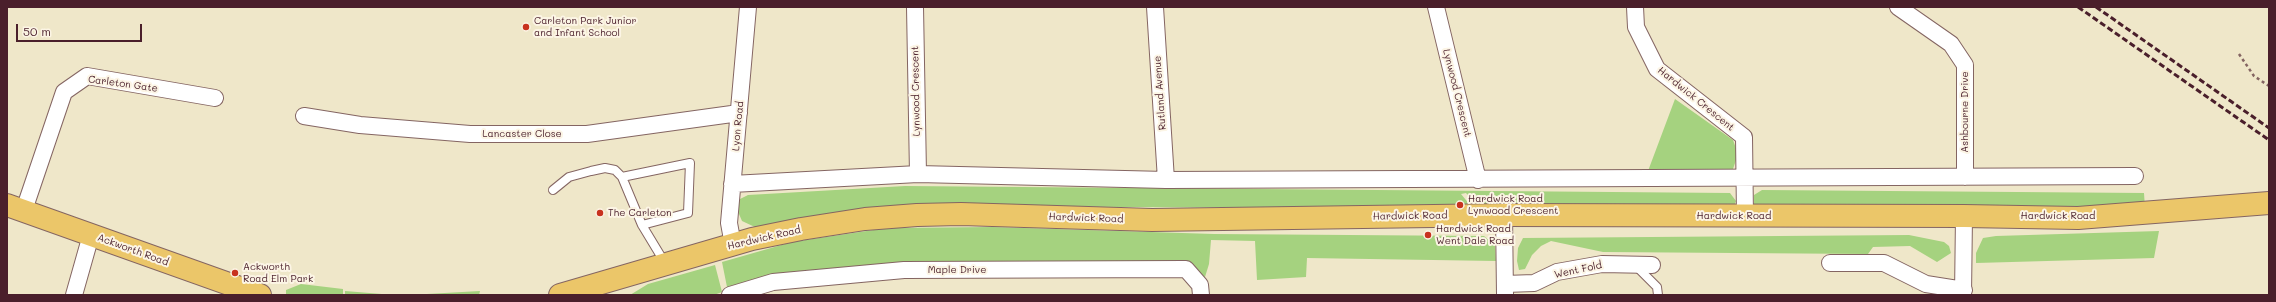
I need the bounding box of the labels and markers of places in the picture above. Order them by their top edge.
place label: Carleton Park Junior and Infant School [534,15,637,38]
marker: Carleton Park Junior and Infant School [521,22,531,32]
place label: Hardwick Road Lynwood Crescent [1468,193,1558,216]
marker: Hardwick Road Lynwood Crescent [1455,200,1465,210]
place label: The Carleton [608,207,672,219]
marker: The Carleton [595,208,605,218]
place label: Hardwick Road Went Dale Road [1436,223,1514,246]
marker: Hardwick Road Went Dale Road [1423,230,1433,240]
place label: Ackworth Road Elm Park [243,261,313,284]
marker: Ackworth Road Elm Park [230,268,240,278]

